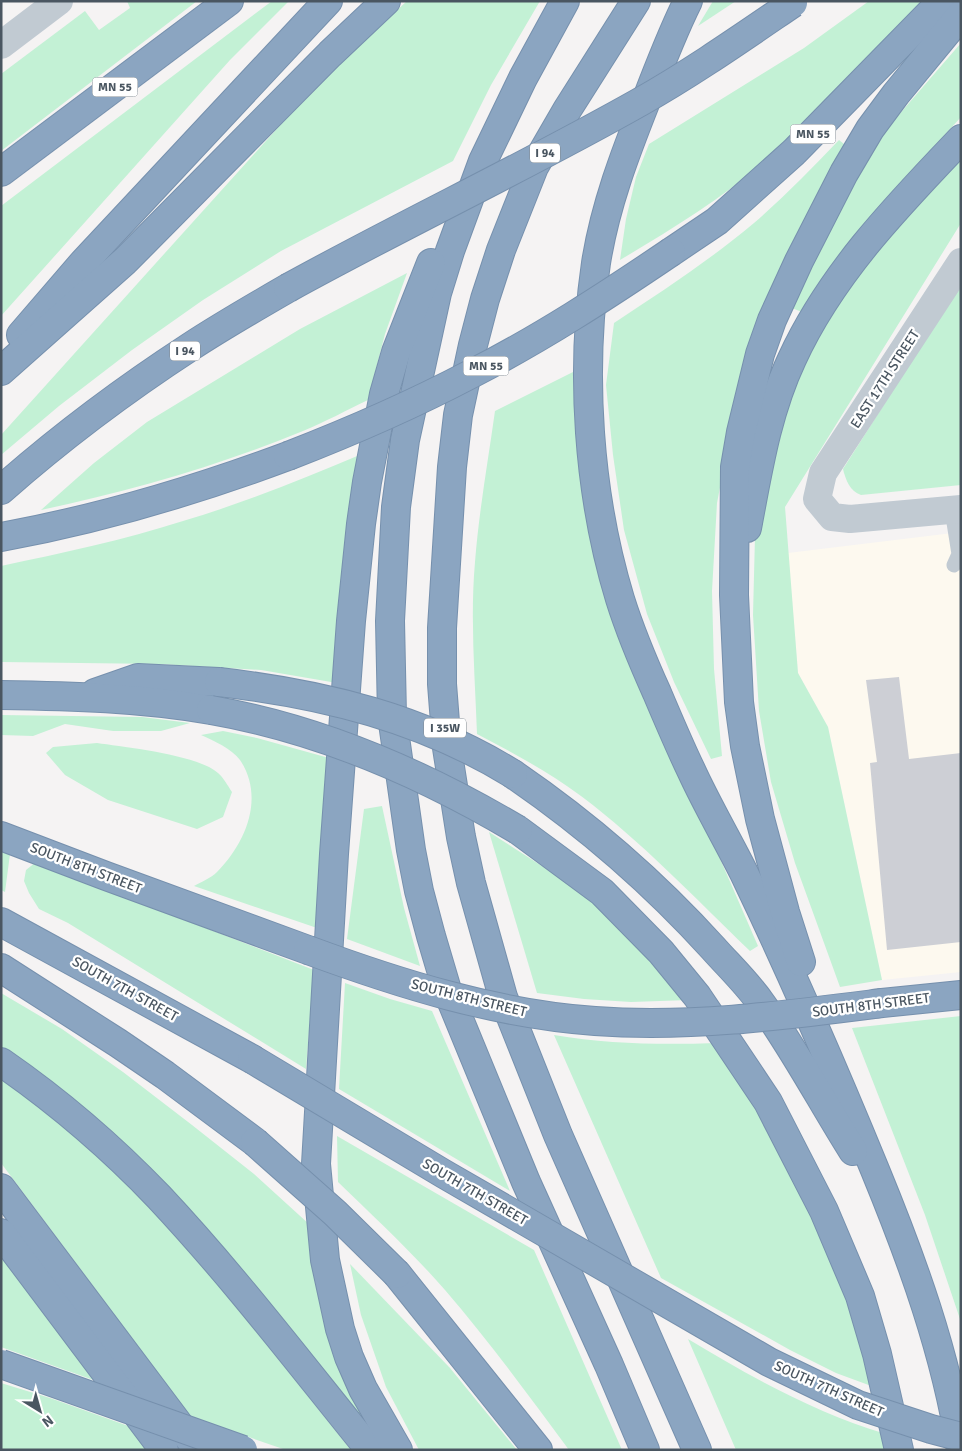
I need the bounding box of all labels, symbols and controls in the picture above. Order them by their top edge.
road number: MN 55 [92,77,138,96]
road number: MN 55 [790,125,836,144]
road number: I 94 [530,144,560,162]
street label: EAST 17TH STREET [847,327,923,431]
road number: I 94 [170,342,200,361]
road number: MN 55 [464,356,508,376]
road number: I 35W [424,718,466,738]
street label: SOUTH 8TH STREET [28,839,144,897]
street label: SOUTH 7TH STREET [69,953,181,1025]
street label: SOUTH 8TH STREET [410,975,528,1021]
street label: SOUTH 8TH STREET [811,989,931,1021]
street label: SOUTH 7TH STREET [420,1155,530,1229]
street label: SOUTH 7TH STREET [772,1357,887,1421]
north arrow [15,1386,65,1436]
text: N [39,1411,57,1431]

